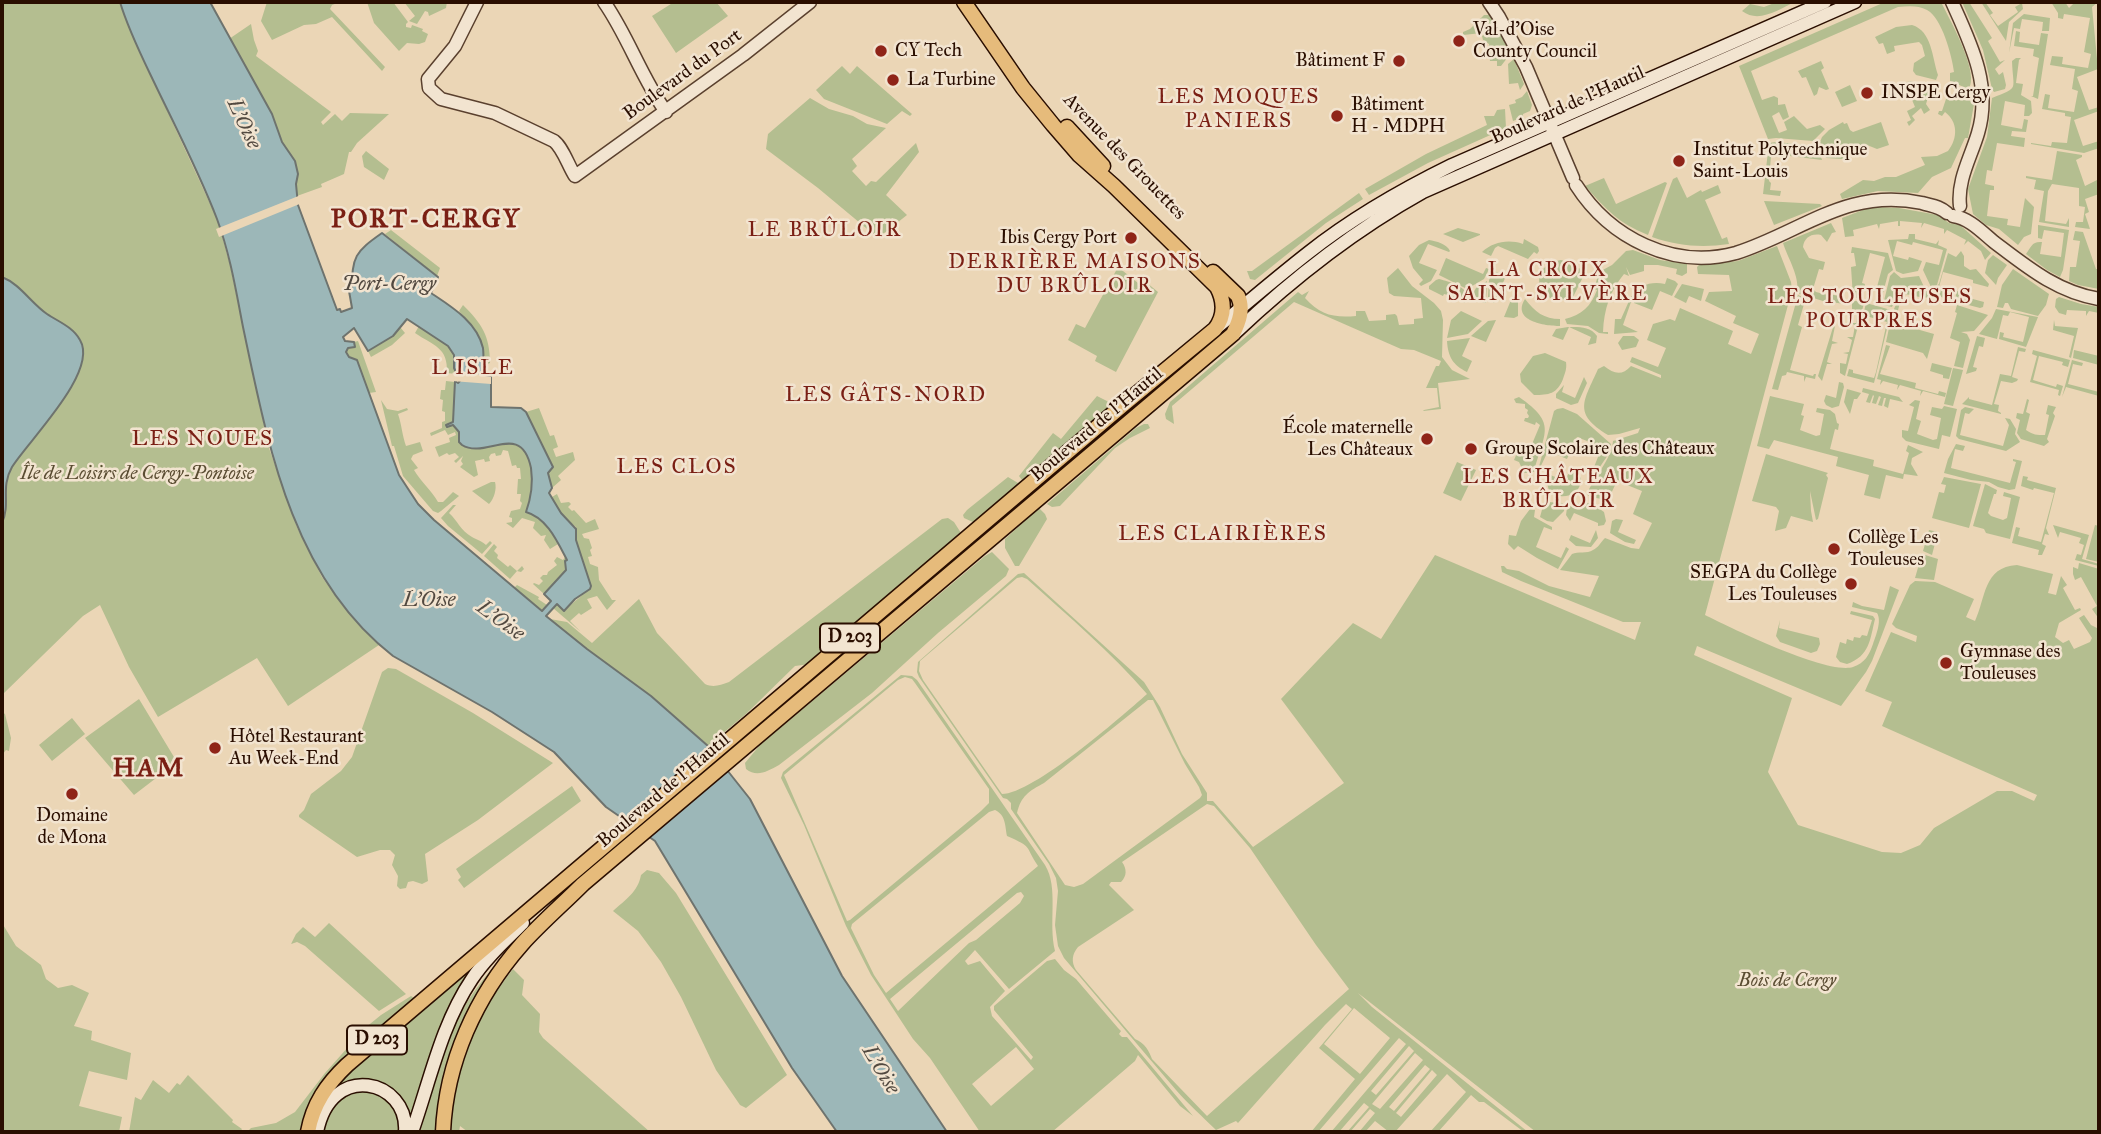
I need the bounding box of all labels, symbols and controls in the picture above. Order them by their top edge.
place label: Val-d'Oise County Council [1473,19,1597,63]
street label: Boulevard du Port [619,24,747,126]
marker: Val-d'Oise County Council [1451,33,1467,49]
place label: CY Tech [895,40,962,62]
marker: CY Tech [873,43,889,59]
place label: Bâtiment F [1295,50,1385,72]
marker: Bâtiment F [1391,53,1407,69]
street label: Boulevard de l'Hautil [1487,62,1649,150]
place label: La Turbine [907,69,996,91]
marker: La Turbine [885,72,901,88]
place label: INSPE Cergy [1881,82,1990,104]
district label: LES MOQUES PANIERS [1159,85,1319,135]
marker: INSPE Cergy [1859,85,1875,101]
street label: Avenue des Grouettes [1058,89,1190,225]
place label: Bâtiment H - MDPH [1351,94,1445,138]
water label: L'Oise [220,95,266,153]
marker: Bâtiment H - MDPH [1329,108,1345,124]
place label: Institut Polytechnique Saint-Louis [1693,139,1867,183]
marker: Institut Polytechnique Saint-Louis [1671,153,1687,169]
district label: PORT-CERGY [332,205,520,237]
district label: LE BRÛLOIR [749,218,901,244]
place label: Ibis Cergy Port [1000,227,1117,249]
marker: Ibis Cergy Port [1123,230,1139,246]
district label: DERRIÈRE MAISONS DU BRÛLOIR [950,250,1200,300]
district label: LA CROIX SAINT-SYLVÈRE [1449,258,1647,308]
water label: Port-Cergy [342,272,436,298]
district label: LES TOULEUSES POURPRES [1769,285,1971,335]
district label: L ISLE [432,356,514,382]
street label: Boulevard de l'Hautil [1026,363,1168,487]
district label: LES GÂTS-NORD [787,383,985,409]
place label: École maternelle Les Châteaux [1283,417,1413,461]
district label: LES NOUES [133,427,273,453]
marker: École maternelle Les Châteaux [1419,431,1435,447]
place label: Groupe Scolaire des Châteaux [1485,438,1714,460]
marker: Groupe Scolaire des Châteaux [1463,441,1479,457]
district label: LES CLOS [617,455,737,481]
park label: Île de Loisirs de Cergy-Pontoise [20,463,254,485]
district label: LES CHÂTEAUX BRÛLOIR [1464,465,1654,515]
district label: LES CLAIRIÈRES [1120,522,1326,548]
place label: Collège Les Touleuses [1848,527,1938,571]
marker: Collège Les Touleuses [1826,541,1842,557]
place label: SEGPA du Collège Les Touleuses [1690,562,1837,606]
marker: SEGPA du Collège Les Touleuses [1843,576,1859,592]
water label: L’Oise [403,588,455,614]
water label: L'Oise [471,595,529,647]
road number: D 203 [820,624,880,652]
place label: Gymnase des Touleuses [1960,641,2060,685]
marker: Gymnase des Touleuses [1938,655,1954,671]
place label: Hôtel Restaurant Au Week-End [229,726,364,770]
street label: Boulevard de l'Hautil [593,729,735,853]
marker: Hôtel Restaurant Au Week-End [207,740,223,756]
district label: HAM [113,754,185,786]
marker: Domaine de Mona [64,786,80,802]
place label: Domaine de Mona [36,805,108,849]
park label: Bois de Cergy [1738,970,1836,992]
road number: D 203 [347,1026,407,1055]
water label: L'Oise [856,1041,904,1099]

